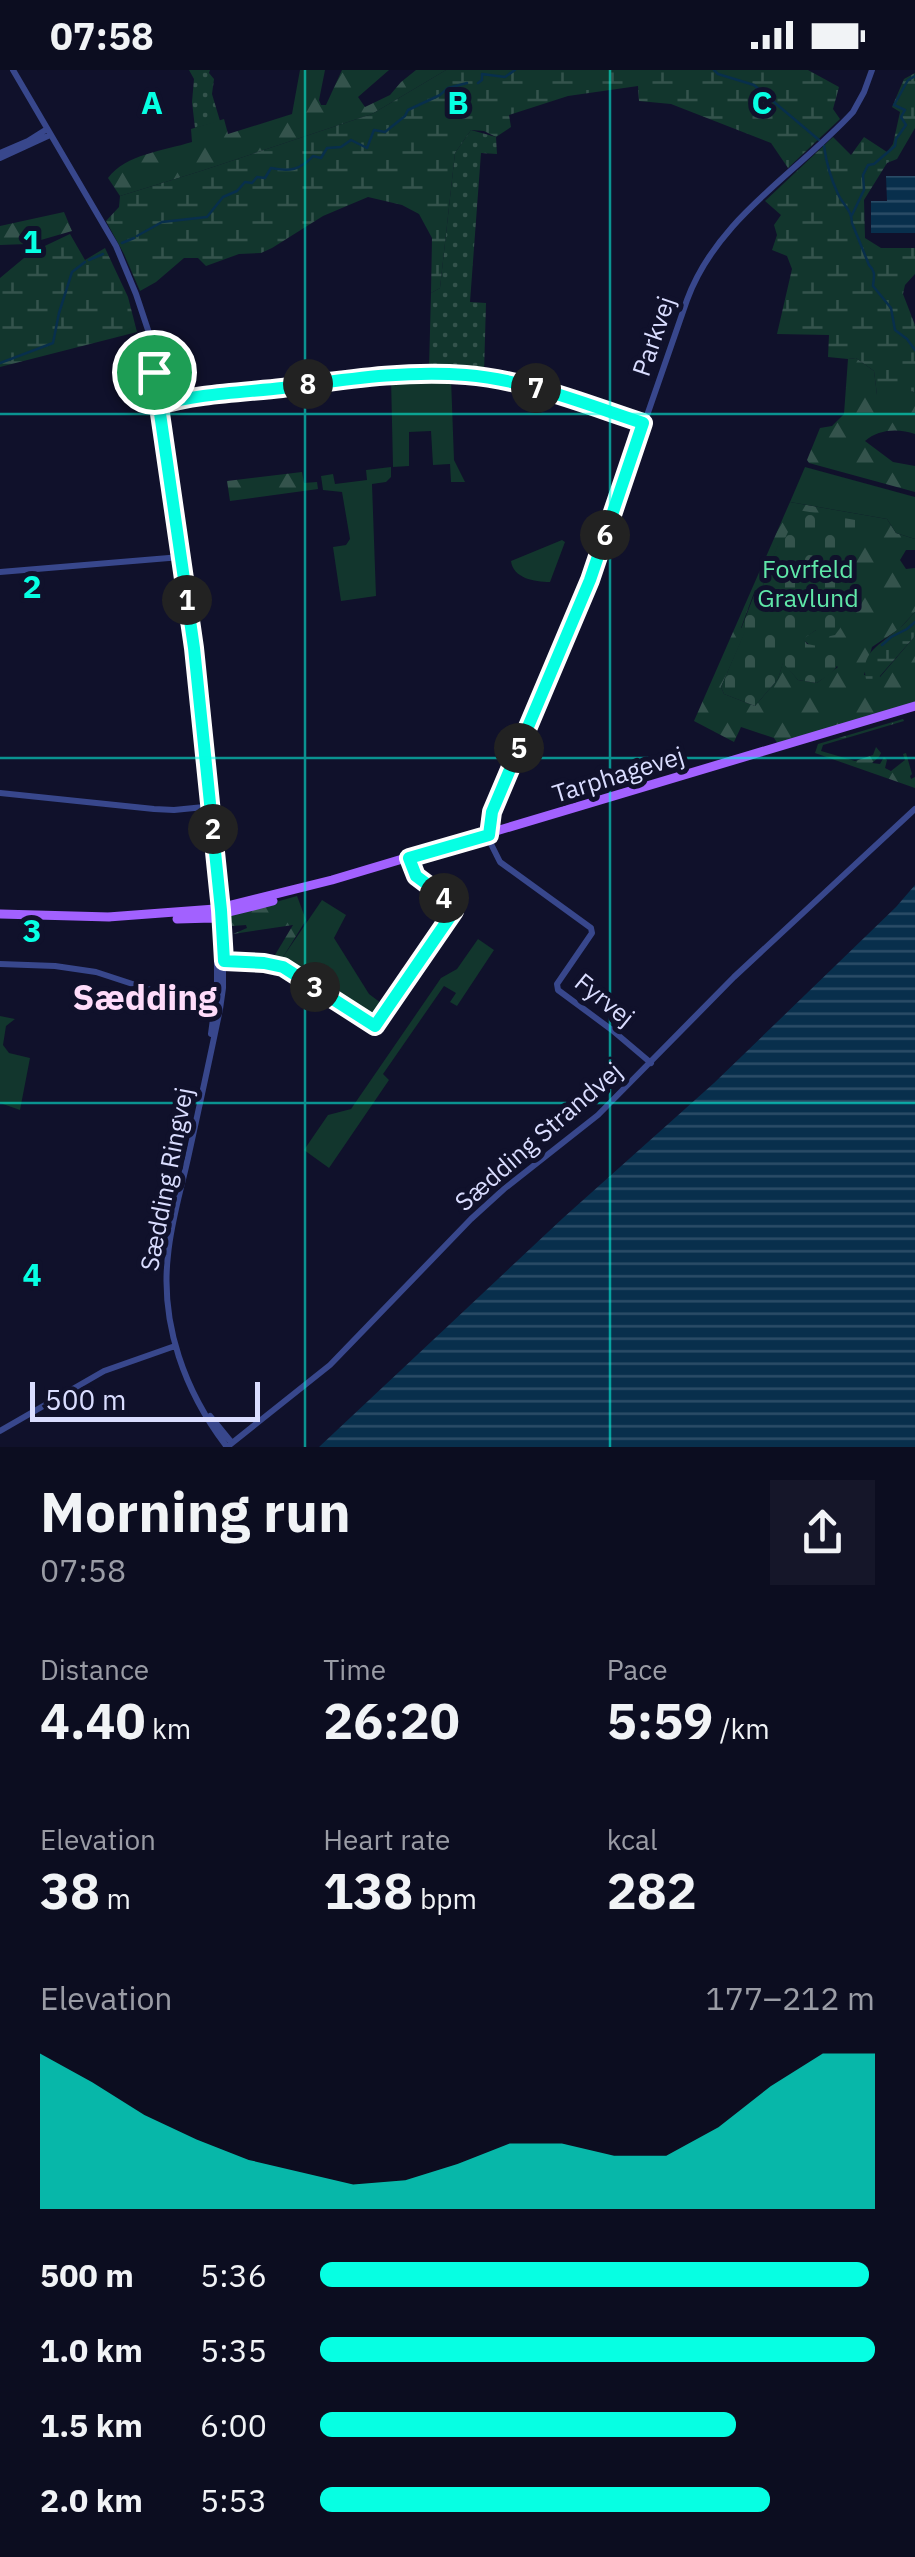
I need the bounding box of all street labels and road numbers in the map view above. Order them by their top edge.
street label: Parkvej [624,292,682,380]
street label: Tarphagevej [548,738,688,810]
street label: Fyrvej [568,965,642,1033]
street label: Sædding Strandvej [447,1054,629,1218]
street label: Sædding Ringvej [132,1084,200,1274]

